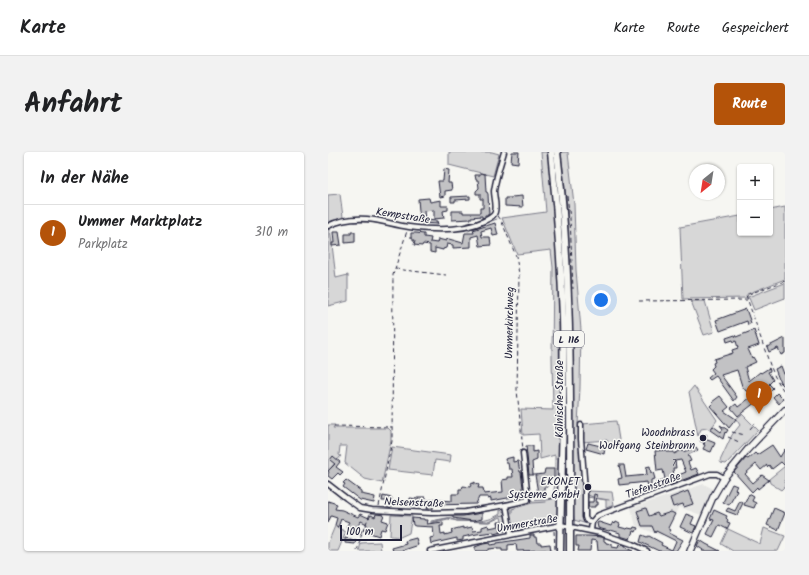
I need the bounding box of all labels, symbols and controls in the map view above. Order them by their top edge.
text: Karte [20,13,66,43]
text: Karte [614,17,645,39]
text: Route [667,17,700,39]
text: Gespeichert [722,17,789,39]
text: Anfahrt [24,82,122,127]
button: Route [714,83,785,125]
north arrow [689,164,725,200]
map controls [737,164,773,236]
button: + [737,164,773,200]
text: In der Nähe [40,165,129,192]
button: − [737,200,773,236]
street label: Kempstraße [374,203,431,229]
text: Ummer Marktplatz [78,210,202,234]
text: 1 [51,222,55,243]
text: 310 m [254,222,288,243]
text: Parkplatz [78,234,128,255]
street label: Ummerkirchweg [500,287,520,359]
your location [591,290,611,310]
road number: L 116 [554,331,584,347]
street label: Kölnische Straße [551,360,569,438]
pin: 1 [746,381,772,414]
place label: Woodnbrass Wolfgang Steinbronn [599,424,695,455]
marker: Woodnbrass Wolfgang Steinbronn [698,433,708,443]
house number: 7 [672,456,677,471]
street label: Tiefenstraße [623,468,683,504]
place label: EKONET Systeme GmbH [508,473,581,504]
marker: EKONET Systeme GmbH [583,482,593,492]
street label: Nelsenstraße [384,493,444,513]
street label: Ummerstraße [495,510,559,538]
scale bar [340,523,402,542]
text: 100 m [346,523,374,541]

